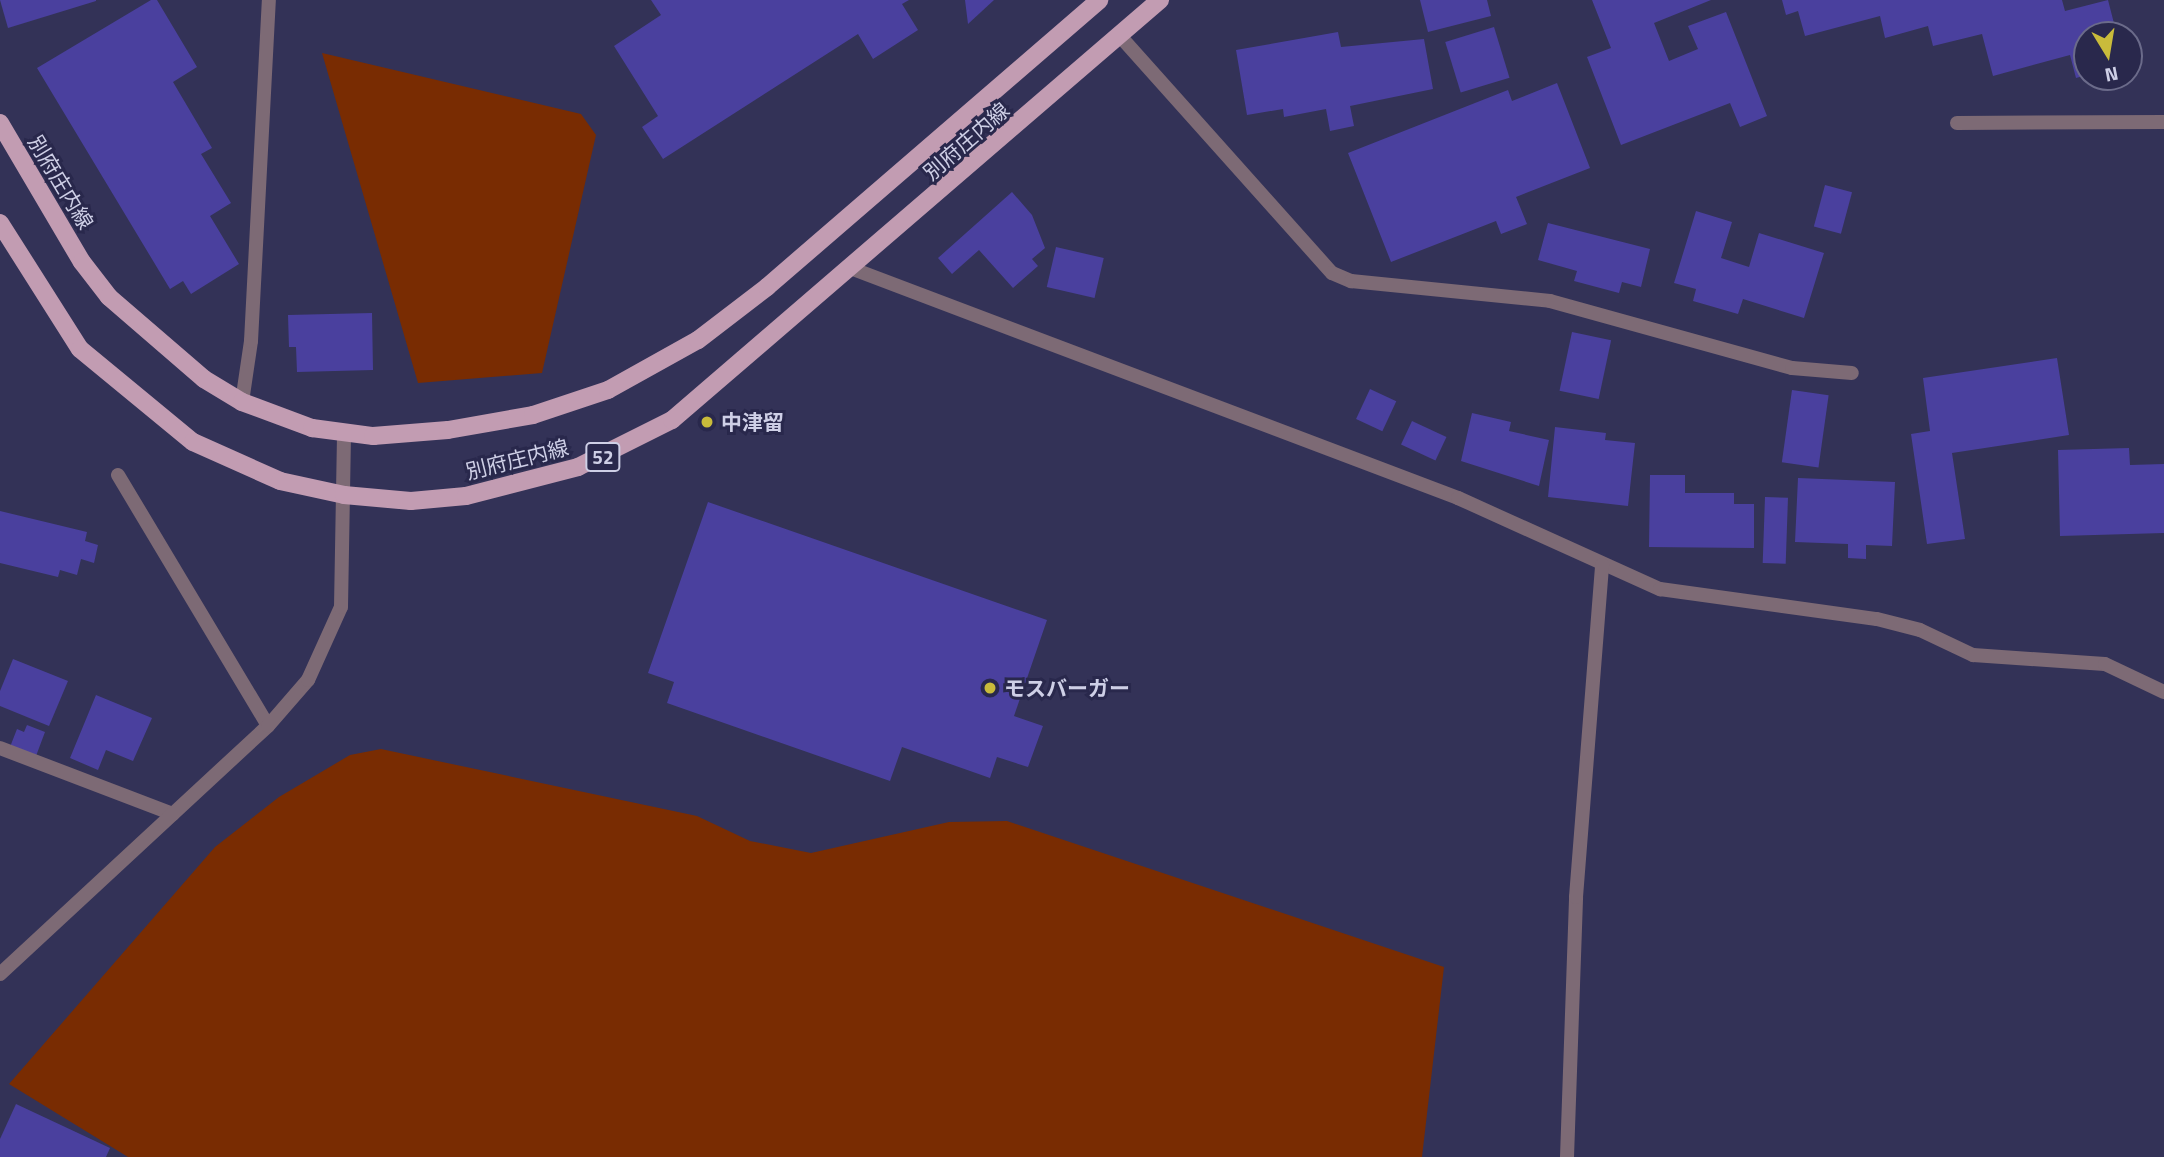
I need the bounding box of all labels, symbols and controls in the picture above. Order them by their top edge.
north arrow [2073,21,2143,91]
text: N [2102,60,2121,91]
street label: 別府庄内線 [918,97,1014,185]
street label: 別府庄内線 [23,131,99,233]
place label: 中津留 [721,409,784,435]
marker: 中津留 [699,414,715,430]
street label: 別府庄内線 [463,434,571,484]
road number: 52 [584,442,622,472]
place label: モスバーガー [1004,675,1130,701]
marker: モスバーガー [982,680,998,696]

